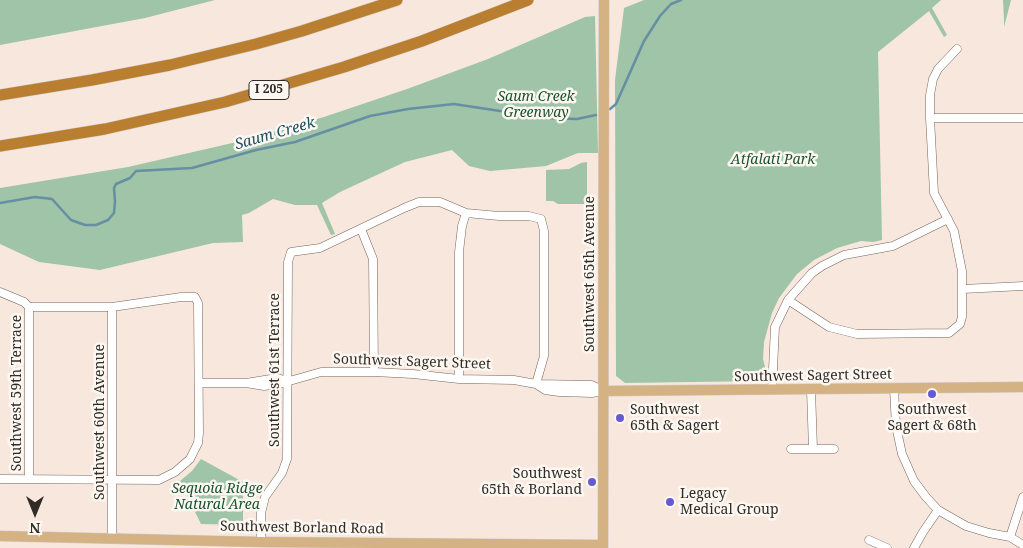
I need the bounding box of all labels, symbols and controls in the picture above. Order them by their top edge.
road number: I 205 [249,80,289,100]
park label: Saum Creek Greenway [497,89,575,121]
water label: Saum Creek [233,114,317,154]
park label: Atfalati Park [731,152,815,168]
street label: Southwest 65th Avenue [582,196,598,352]
street label: Southwest 61st Terrace [267,293,283,447]
street label: Southwest 59th Terrace [9,315,25,471]
street label: Southwest 60th Avenue [92,344,108,500]
street label: Southwest Sagert Street [333,351,491,373]
street label: Southwest Sagert Street [734,366,892,386]
marker: Southwest Sagert & 68th [926,388,938,400]
place label: Southwest 65th & Sagert [630,402,719,434]
place label: Southwest Sagert & 68th [887,402,977,434]
marker: Southwest 65th & Sagert [614,412,626,424]
place label: Southwest 65th & Borland [481,466,582,498]
marker: Southwest 65th & Borland [586,476,598,488]
park label: Sequoia Ridge Natural Area [171,481,263,514]
place label: Legacy Medical Group [680,486,779,518]
north arrow [10,488,60,538]
marker: Legacy Medical Group [664,496,676,508]
street label: Southwest Borland Road [220,518,384,538]
text: N [29,519,41,538]

